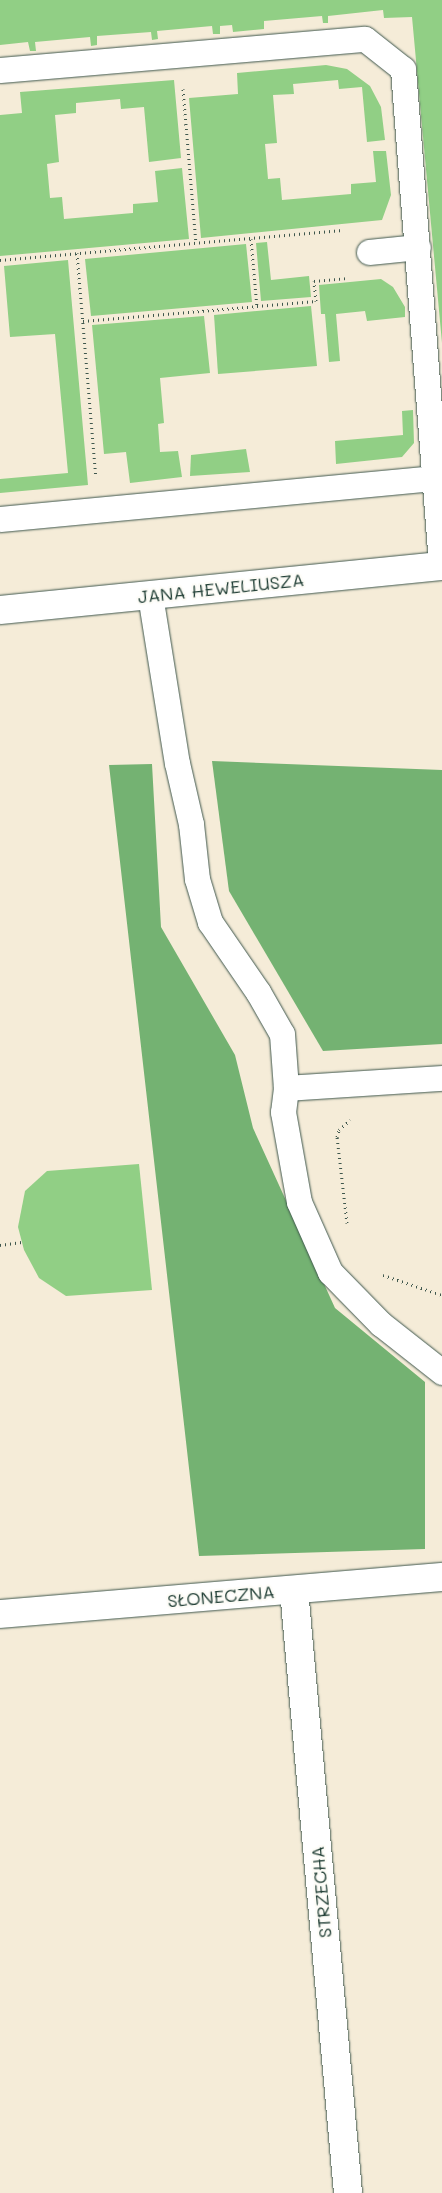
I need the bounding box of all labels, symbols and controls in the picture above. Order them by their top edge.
street label: JANA HEWELIUSZA [137,569,305,607]
street label: SŁONECZNA [166,1581,276,1611]
street label: STRZECHA [306,1845,336,1939]

